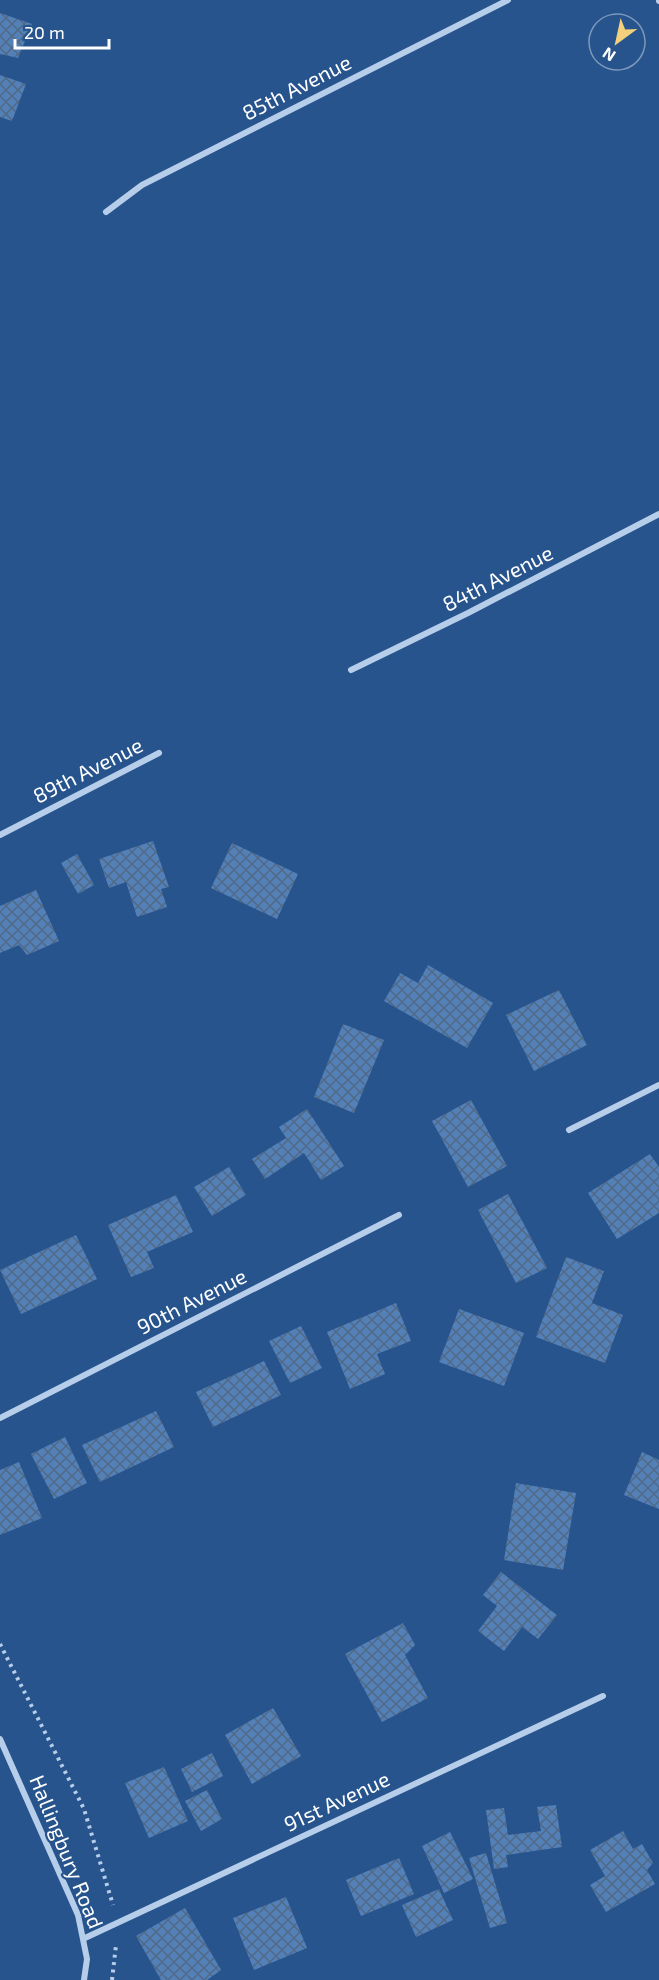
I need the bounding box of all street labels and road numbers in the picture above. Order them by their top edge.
street label: 85th Avenue [238,49,355,125]
street label: 84th Avenue [438,539,557,616]
street label: 89th Avenue [28,731,146,808]
street label: 90th Avenue [132,1262,250,1339]
street label: 91st Avenue [280,1765,393,1836]
street label: Hallingbury Road [25,1771,110,1932]

